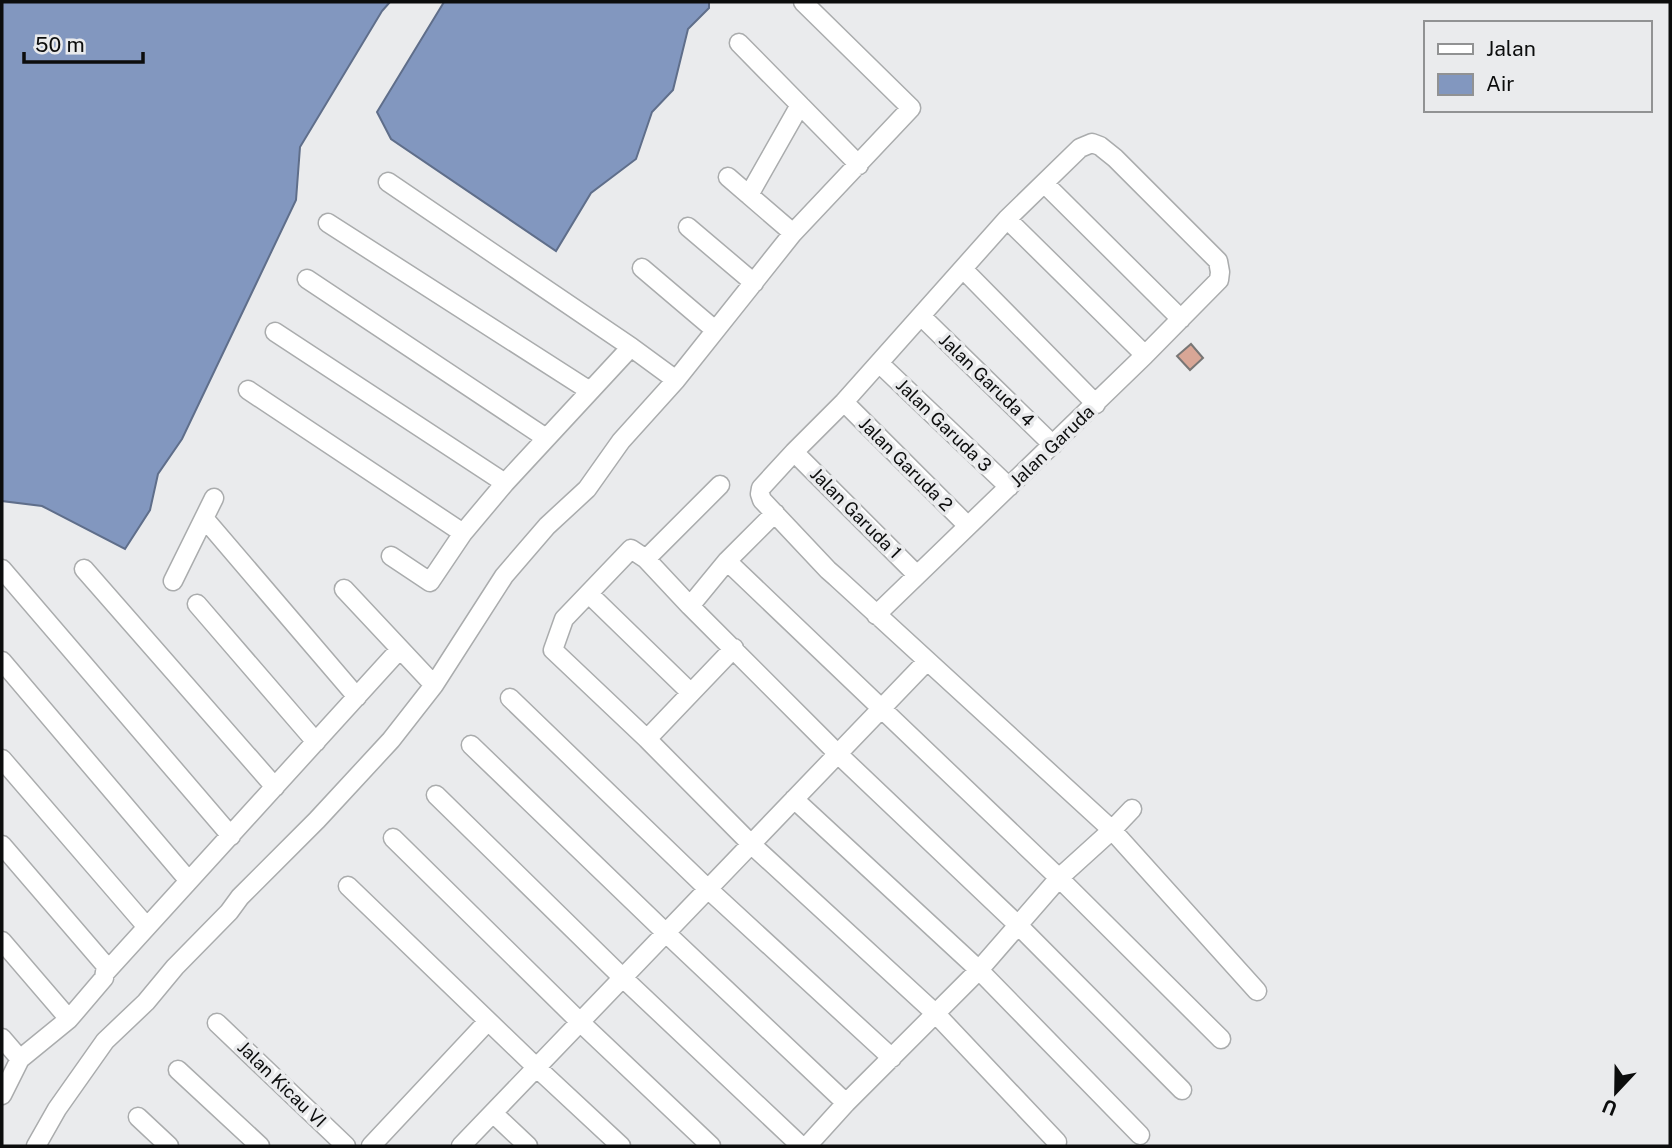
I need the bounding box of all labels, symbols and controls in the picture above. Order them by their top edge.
scale bar [24,21,144,65]
legend [1424,21,1651,112]
text: 50 m [35,32,85,57]
text: Jalan [1486,36,1536,61]
text: Air [1486,71,1514,96]
street label: Jalan Garuda 4 [935,329,1039,431]
street label: Jalan Garuda 3 [892,374,996,476]
street label: Jalan Garuda [1006,401,1098,491]
street label: Jalan Garuda 2 [855,413,957,515]
street label: Jalan Garuda 1 [806,463,906,563]
street label: Jalan Kicau VI [233,1037,331,1131]
north arrow [1581,1057,1651,1127]
text: U [1599,1095,1620,1121]

